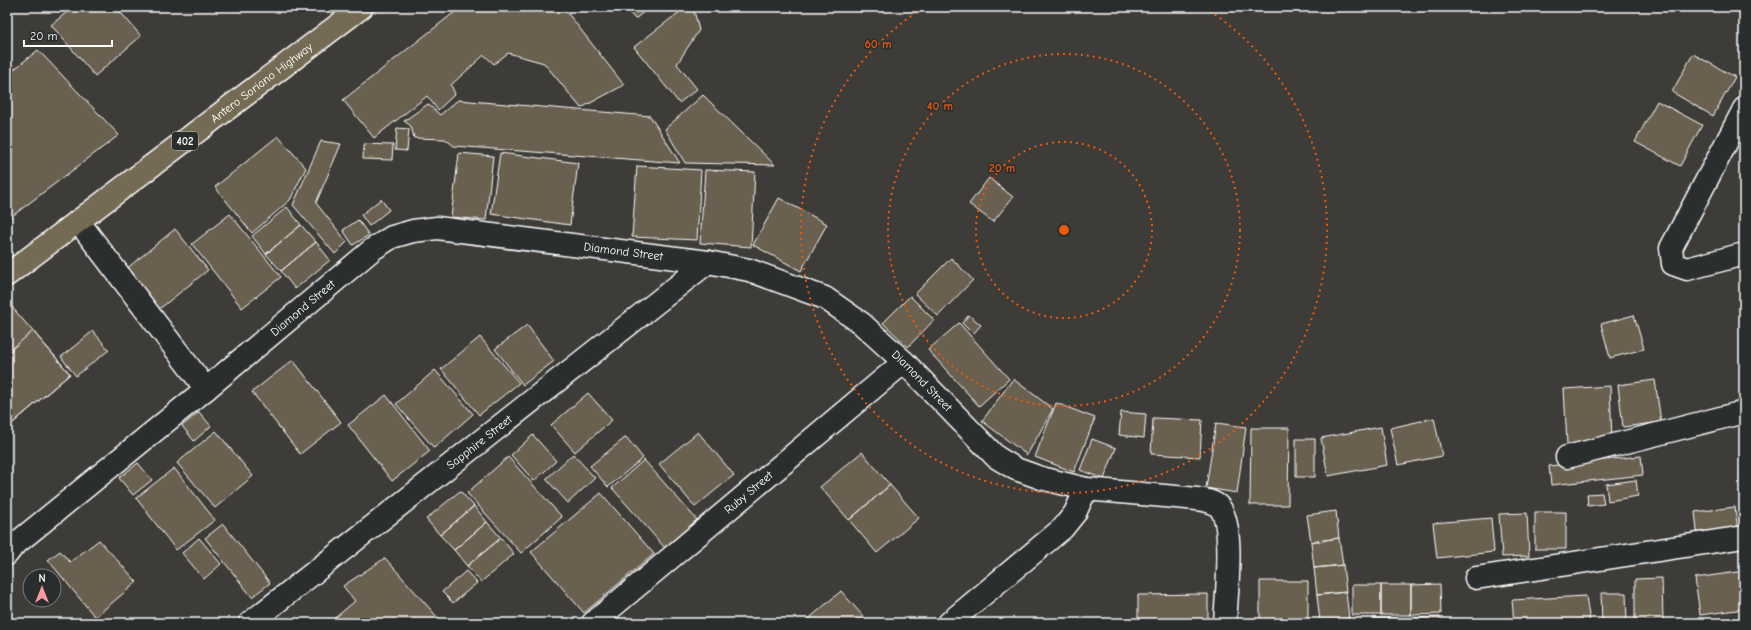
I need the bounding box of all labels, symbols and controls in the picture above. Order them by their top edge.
scale bar [24,22,112,48]
text: 20 m [30,29,58,43]
text: 60 m [865,37,891,51]
street label: Antero Soriano Highway [208,39,316,126]
text: 40 m [927,99,953,113]
road number: 402 [172,132,198,150]
text: 20 m [989,161,1015,175]
centre of rings [1057,223,1071,237]
street label: Diamond Street [583,239,664,263]
street label: Diamond Street [268,277,338,339]
street label: Diamond Street [889,347,955,415]
street label: Sapphire Street [444,412,515,472]
street label: Ruby Street [721,468,776,517]
north arrow [22,568,62,608]
text: N [38,572,46,585]

